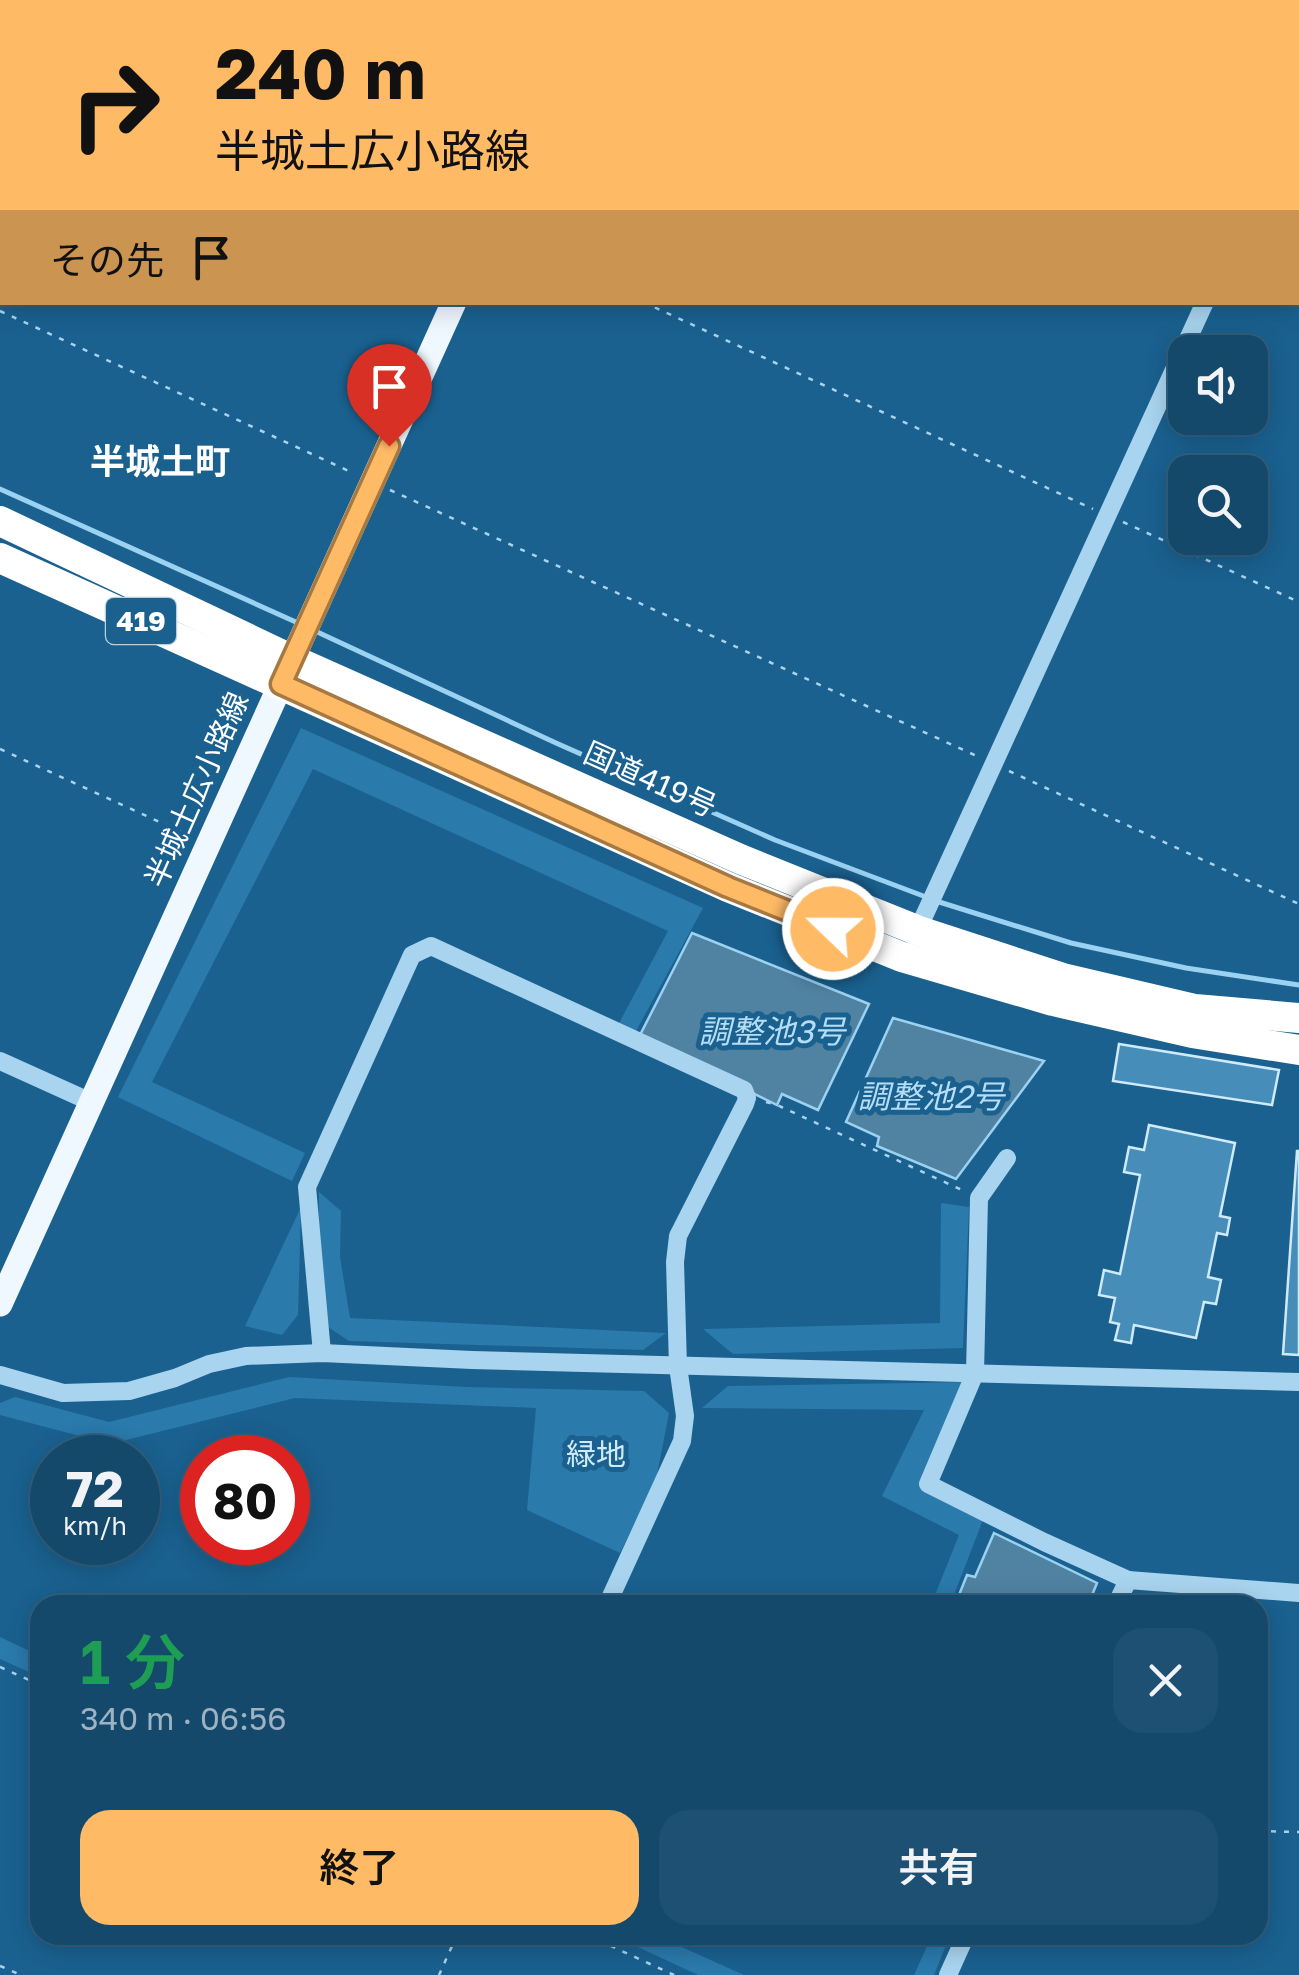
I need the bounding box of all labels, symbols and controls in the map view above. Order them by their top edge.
text: 240 m [215,30,426,114]
icon: right [50,40,180,170]
text: 半城土広小路線 [215,123,530,177]
icon: arrive [184,230,239,285]
text: その先 [50,237,164,282]
map controls [1168,335,1268,555]
button: sound [1168,335,1268,435]
pin [347,344,432,447]
icon: arrive [362,359,417,414]
district label: 半城土町 [90,440,230,482]
button: search [1168,455,1268,555]
road number: 419 [106,598,176,644]
street label: 半城土広小路線 [137,686,255,893]
street label: 国道419号 [579,734,722,824]
position arrow [781,877,885,981]
water label: 調整池3号 [699,1012,847,1050]
water label: 調整池2号 [858,1077,1006,1115]
speed limit sign: 80 [180,1435,310,1565]
park label: 緑地 [566,1436,626,1472]
text: 72 [66,1458,124,1518]
text: km/h [63,1510,127,1541]
text: 1 分 [80,1625,185,1697]
button: close [1113,1628,1218,1733]
text: 340 m · 06:56 [80,1699,287,1737]
button: 終了 [80,1810,639,1925]
button: 共有 [659,1810,1218,1925]

